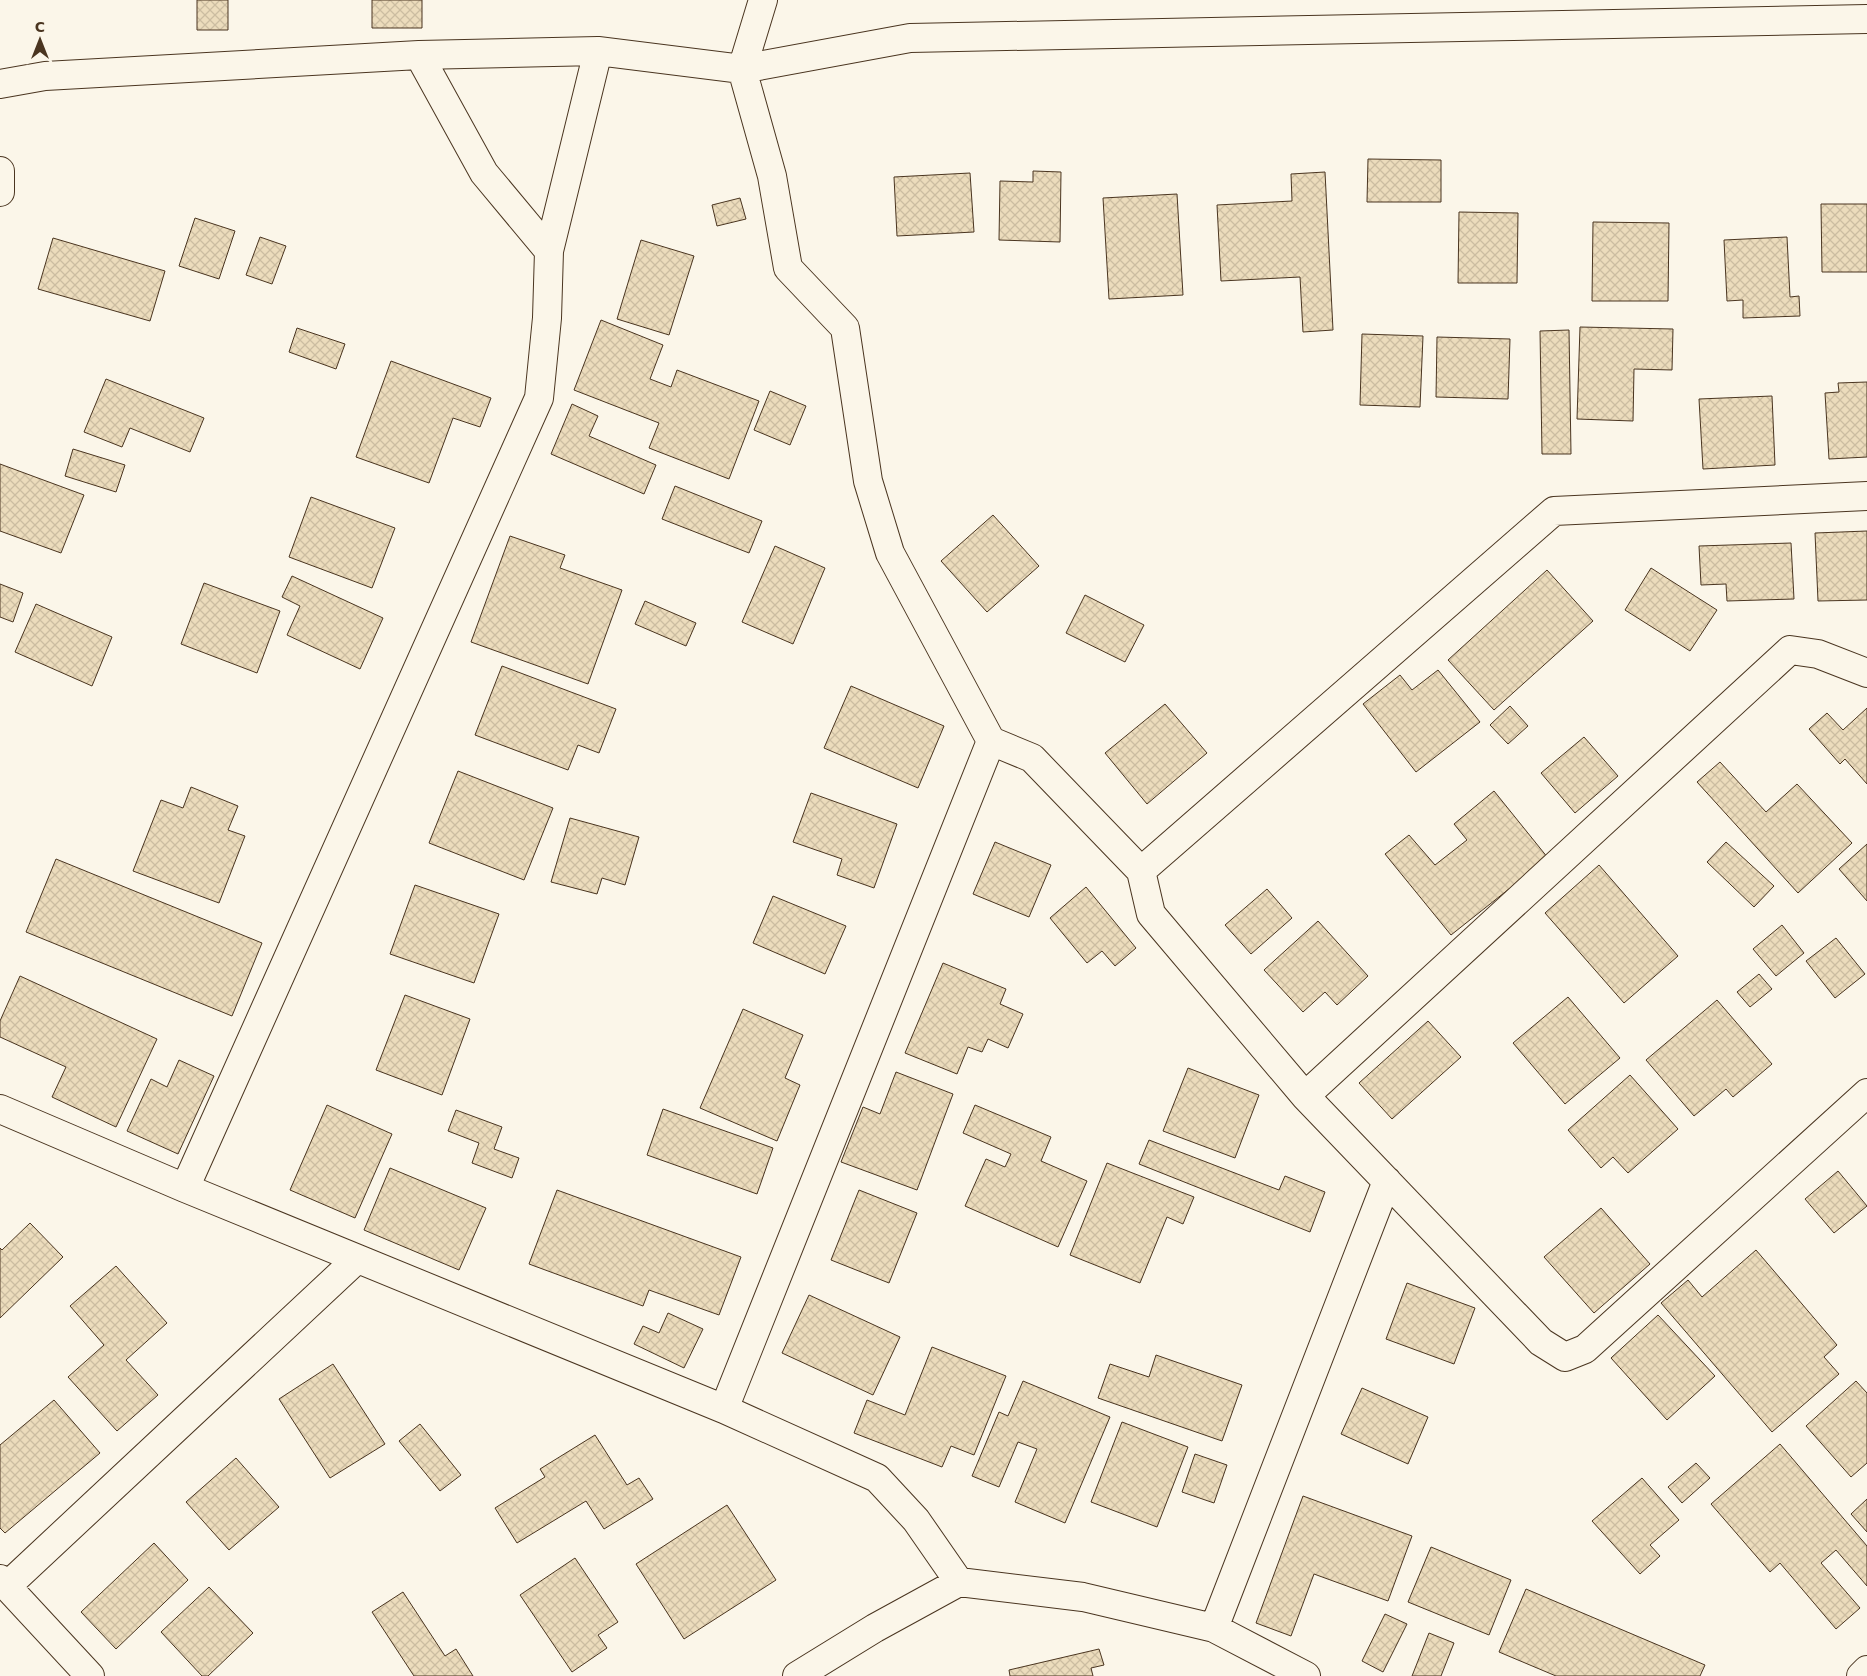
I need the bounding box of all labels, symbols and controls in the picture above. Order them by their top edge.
north arrow [15,15,65,65]
text: С [35,19,45,35]

